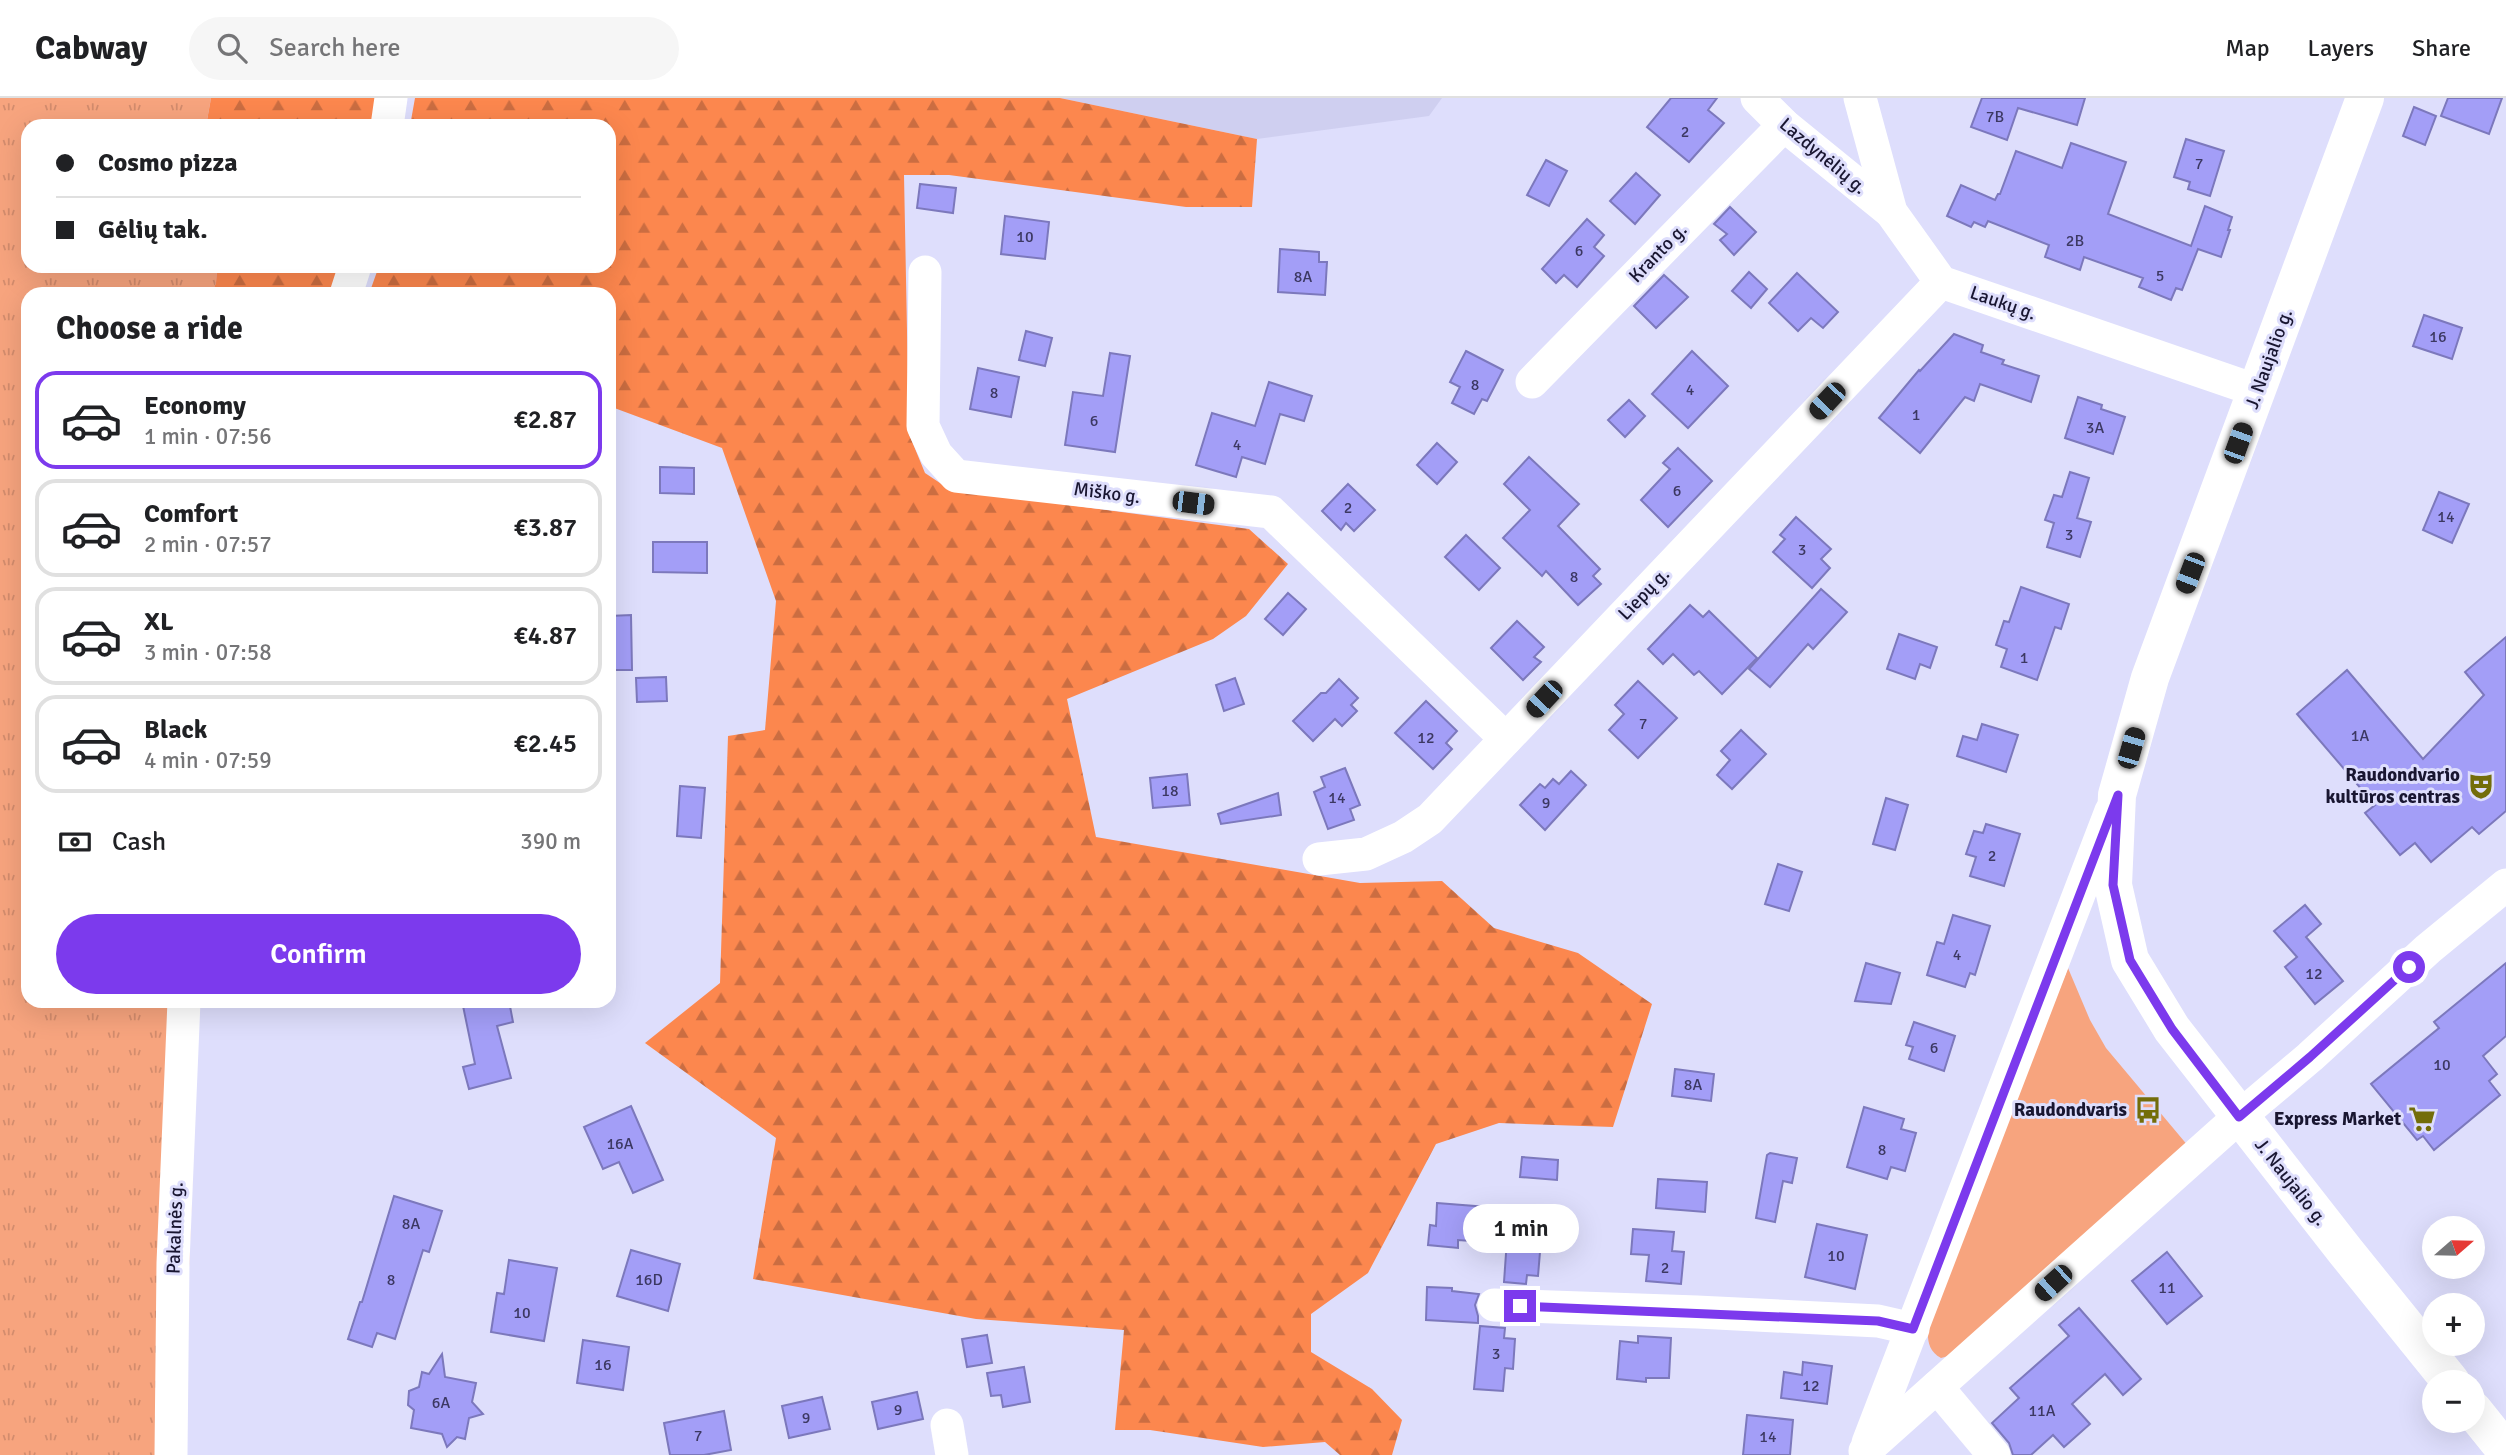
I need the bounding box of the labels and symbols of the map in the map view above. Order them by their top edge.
house number: 7B [1986,107,2004,127]
street label: Lazdynėlių g. [1774,112,1872,200]
house number: 2 [1681,122,1689,142]
house number: 7 [2195,154,2203,174]
street label: Kranto g. [1624,218,1692,288]
house number: 10 [1016,227,1034,247]
house number: 2B [2066,231,2084,251]
house number: 6 [1575,241,1583,261]
house number: 5 [2156,266,2164,286]
house number: 8A [1294,267,1312,287]
street label: Laukų g. [1967,280,2039,326]
street label: J. Naujalio g. [2240,306,2298,412]
house number: 16 [2429,327,2447,347]
house number: 8 [1471,375,1479,395]
car [1805,378,1850,424]
house number: 4 [1686,380,1695,400]
house number: 8 [990,383,998,403]
house number: 1 [1912,405,1920,425]
house number: 6 [1090,411,1098,431]
house number: 3A [2086,418,2104,438]
car [2221,420,2256,466]
house number: 4 [1233,435,1242,455]
street label: Miško g. [1072,477,1142,509]
house number: 6 [1673,481,1681,501]
car [1171,490,1216,516]
house number: 2 [1344,498,1352,518]
house number: 14 [2437,507,2455,527]
house number: 3 [2065,525,2073,545]
house number: 3 [1798,540,1806,560]
car [2173,550,2208,596]
street label: Liepų g. [1613,563,1675,625]
house number: 8 [1570,567,1578,587]
house number: 1 [2020,648,2028,668]
car [1522,676,1567,722]
house number: 7 [1639,714,1647,734]
car [2116,725,2147,771]
house number: 1A [2351,726,2369,746]
house number: 12 [1417,728,1435,748]
place label: Raudondvario kultūros centras [2326,763,2460,809]
theatre icon: Raudondvario kultūros centras [2466,771,2496,801]
house number: 18 [1161,781,1179,801]
house number: 14 [1328,788,1346,808]
house number: 9 [1542,793,1550,813]
house number: 2 [1988,846,1996,866]
house number: 4 [1953,945,1962,965]
route start [2393,951,2425,983]
house number: 12 [2305,964,2323,984]
house number: 6 [1930,1038,1938,1058]
house number: 10 [2433,1055,2451,1075]
house number: 8A [1684,1075,1702,1095]
bus stop icon: Raudondvaris [2133,1095,2163,1125]
place label: Raudondvaris [2014,1098,2127,1122]
supermarket icon: Express Market [2407,1104,2437,1134]
place label: Express Market [2274,1107,2401,1131]
street label: J. Naujalio g. [2249,1133,2333,1231]
house number: 16A [606,1134,634,1154]
house number: 8 [1878,1140,1886,1160]
street label: Pakalnės g. [161,1182,189,1274]
callout: 1 min [1462,1204,1578,1254]
house number: 8A [402,1214,420,1234]
north arrow [2422,1216,2485,1279]
house number: 10 [1827,1246,1845,1266]
house number: 2 [1661,1258,1669,1278]
car [2031,1261,2076,1305]
house number: 8 [387,1270,395,1290]
house number: 16D [635,1270,663,1290]
house number: 11 [2158,1278,2176,1298]
route end [1504,1290,1536,1322]
house number: 10 [513,1303,531,1323]
house number: 3 [1492,1344,1500,1364]
house number: 16 [594,1355,612,1375]
house number: 12 [1802,1376,1820,1396]
house number: 6A [432,1393,450,1413]
house number: 9 [894,1400,902,1420]
house number: 11A [2028,1401,2056,1421]
house number: 9 [802,1408,810,1428]
house number: 7 [694,1426,702,1446]
house number: 14 [1759,1427,1777,1447]

